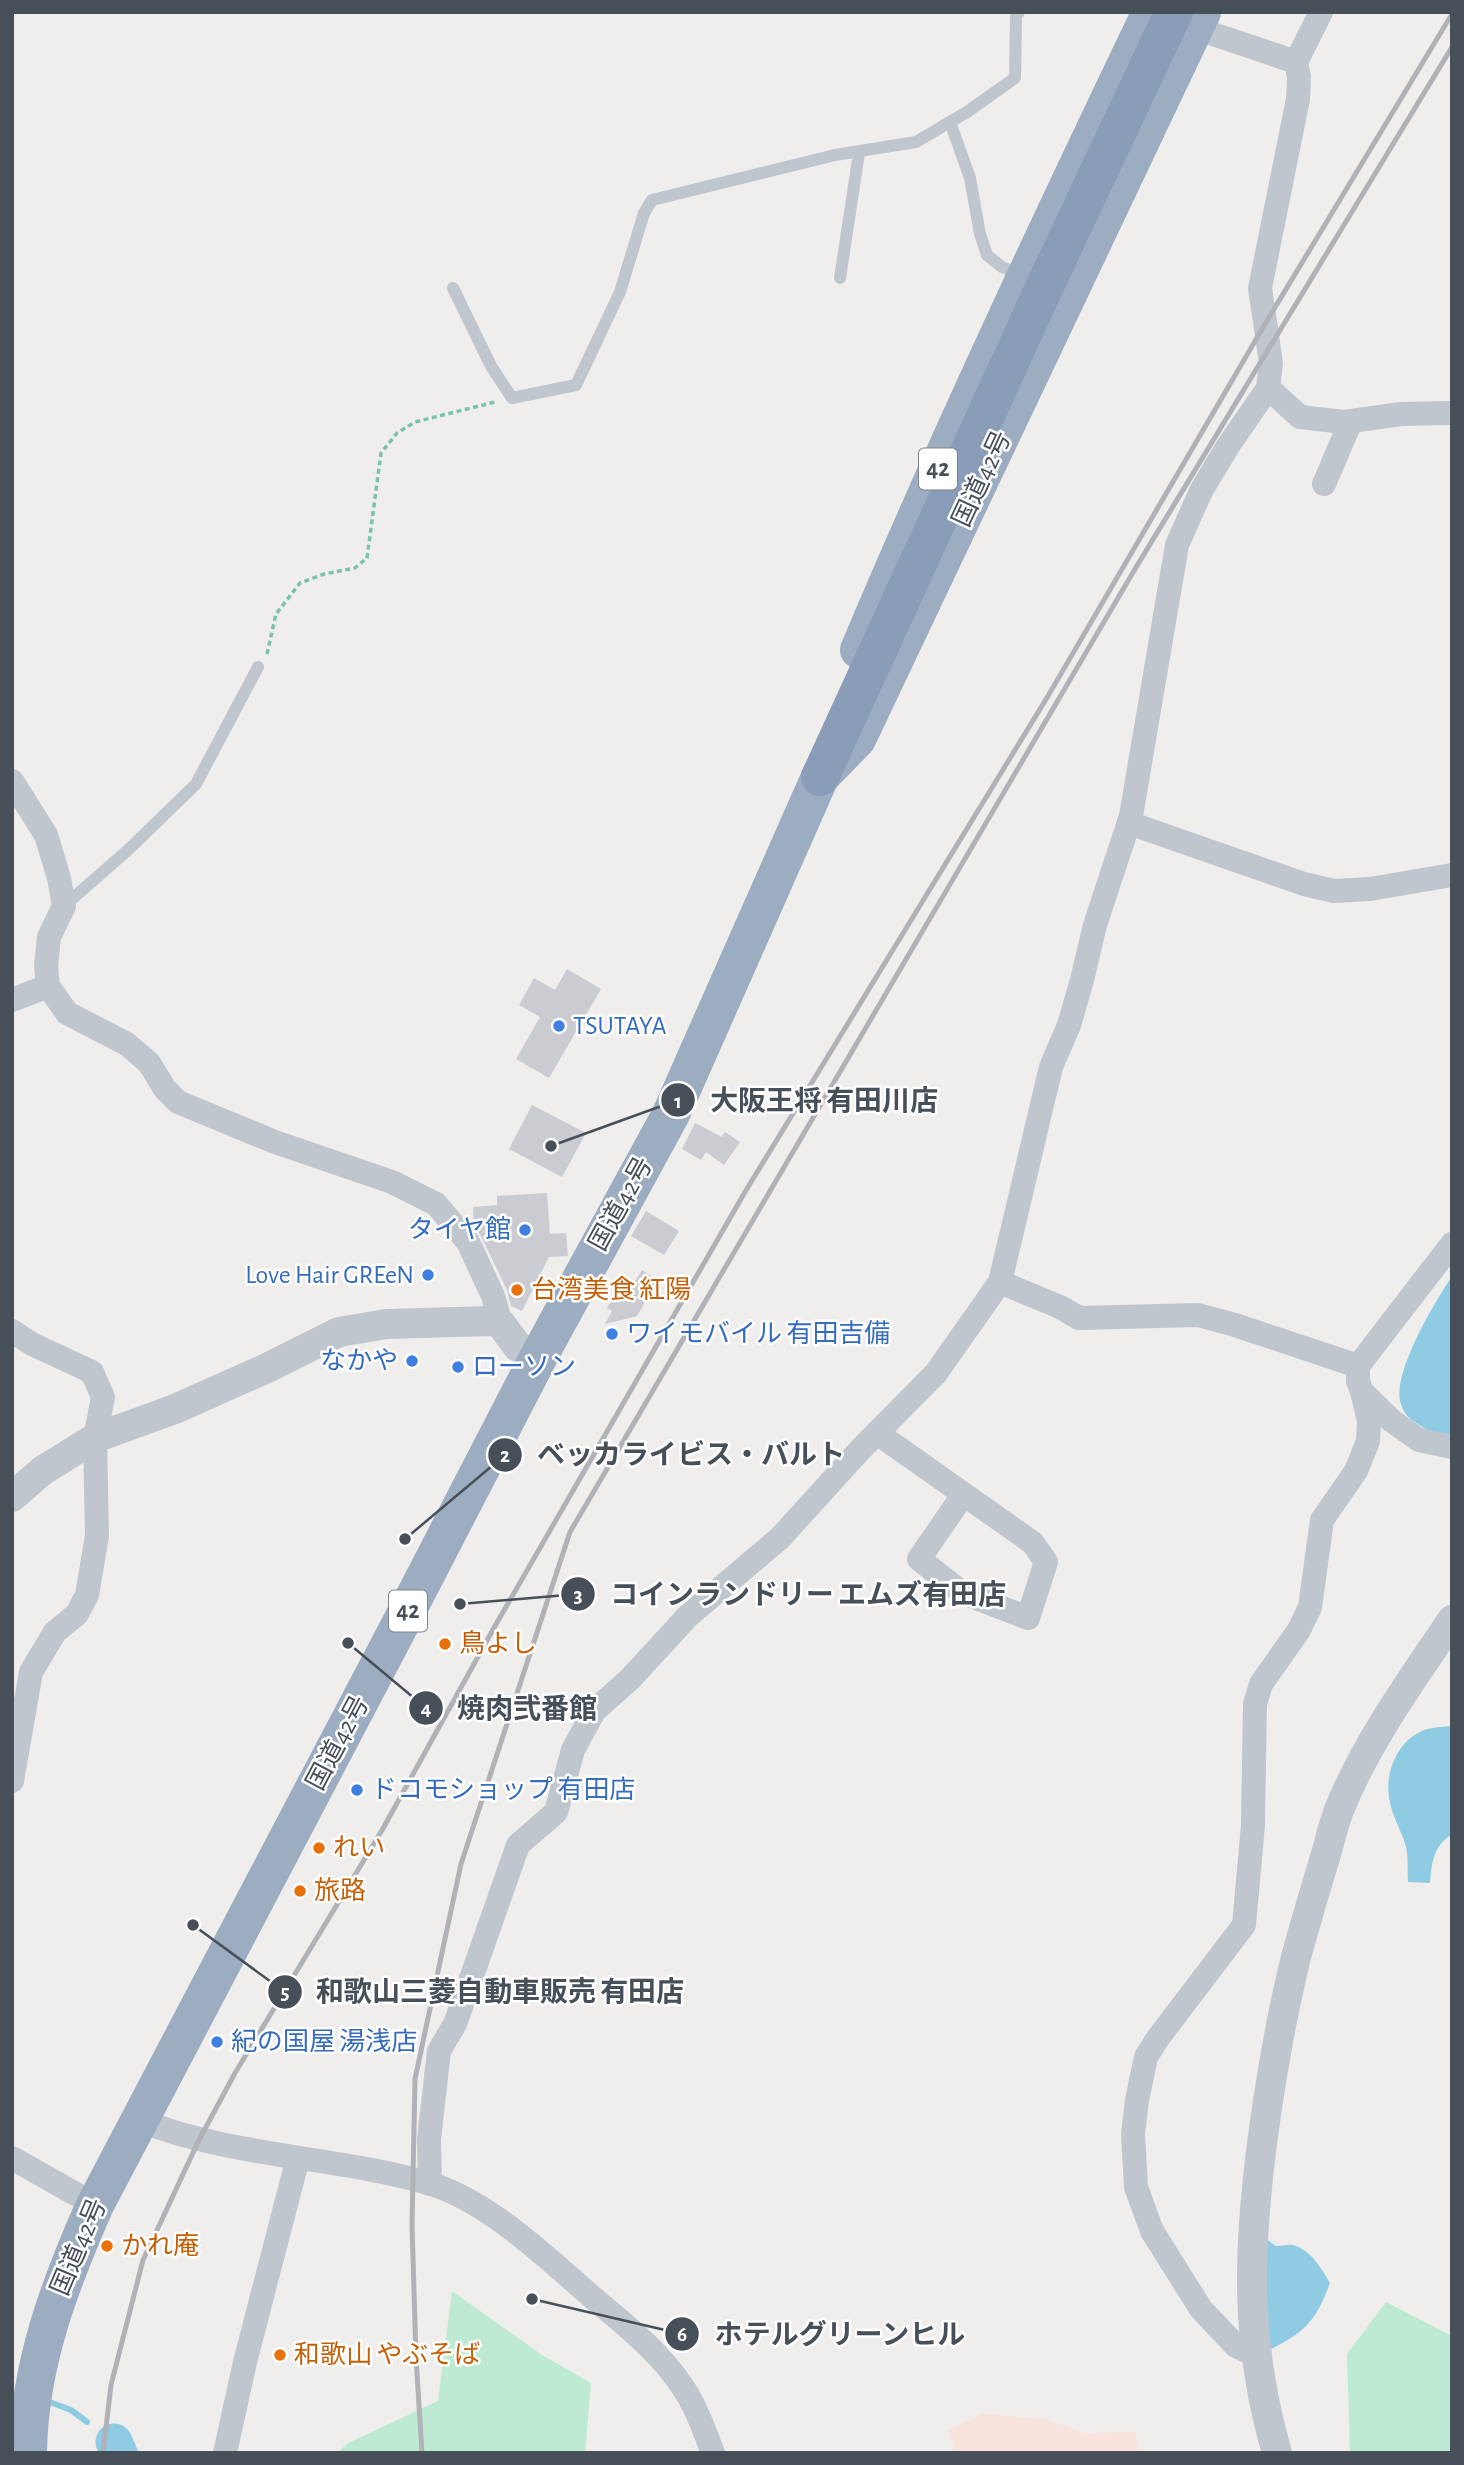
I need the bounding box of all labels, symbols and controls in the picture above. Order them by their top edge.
street label: 国道42号 [948,427,1015,531]
road number: 42 [919,448,957,490]
place label: TSUTAYA [573,1013,666,1039]
marker: TSUTAYA [551,1018,567,1034]
callout: 大阪王将 有田川店 [660,1076,952,1125]
text: 大阪王将 有田川店 [710,1085,938,1116]
text: 1 [674,1091,682,1112]
street label: 国道42号 [584,1152,657,1255]
place label: タイヤ館 [408,1216,511,1243]
marker: タイヤ館 [517,1222,533,1238]
place label: Love Hair GREeN [245,1262,414,1288]
marker: Love Hair GREeN [420,1267,436,1283]
place label: 台湾美食 紅陽 [531,1275,691,1303]
marker: 台湾美食 紅陽 [509,1282,525,1298]
place label: ワイモバイル 有田吉備 [626,1319,890,1347]
marker: ワイモバイル 有田吉備 [604,1326,620,1342]
place label: なかや [320,1348,398,1374]
marker: なかや [404,1353,420,1369]
place label: ローソン [472,1354,576,1380]
marker: ローソン [450,1359,466,1375]
callout: ベッカライビス・バルト [488,1430,859,1479]
text: ベッカライビス・バルト [537,1440,845,1470]
text: 2 [500,1445,510,1466]
callout: コインランドリー エムズ有田店 [561,1570,1020,1619]
text: コインランドリー エムズ有田店 [610,1579,1006,1610]
text: 3 [573,1585,583,1606]
road number: 42 [389,1590,427,1632]
place label: 鳥よし [459,1629,537,1657]
marker: 鳥よし [437,1636,453,1652]
callout: 焼肉弐番館 [408,1684,611,1733]
street label: 国道42号 [302,1691,374,1794]
text: 焼肉弐番館 [457,1694,597,1724]
text: 4 [421,1698,431,1719]
place label: ドコモショップ 有田店 [371,1775,635,1803]
marker: ドコモショップ 有田店 [349,1782,365,1798]
place label: れい [333,1835,385,1861]
marker: れい [311,1840,327,1856]
place label: 旅路 [314,1876,366,1904]
marker: 旅路 [292,1883,308,1899]
callout: 和歌山三菱自動車販売 有田店 [267,1967,698,2016]
text: 和歌山三菱自動車販売 有田店 [316,1976,684,2007]
text: 5 [280,1982,290,2003]
place label: 紀の国屋 湯浅店 [231,2028,417,2055]
marker: 紀の国屋 湯浅店 [209,2034,225,2050]
street label: 国道42号 [46,2194,111,2299]
place label: かれ庵 [121,2231,199,2259]
marker: かれ庵 [99,2238,115,2254]
callout: ホテルグリーンヒル [665,2309,980,2358]
text: ホテルグリーンヒル [715,2319,965,2350]
text: 6 [677,2324,687,2345]
place label: 和歌山 やぶそば [294,2341,480,2368]
marker: 和歌山 やぶそば [272,2347,288,2363]

